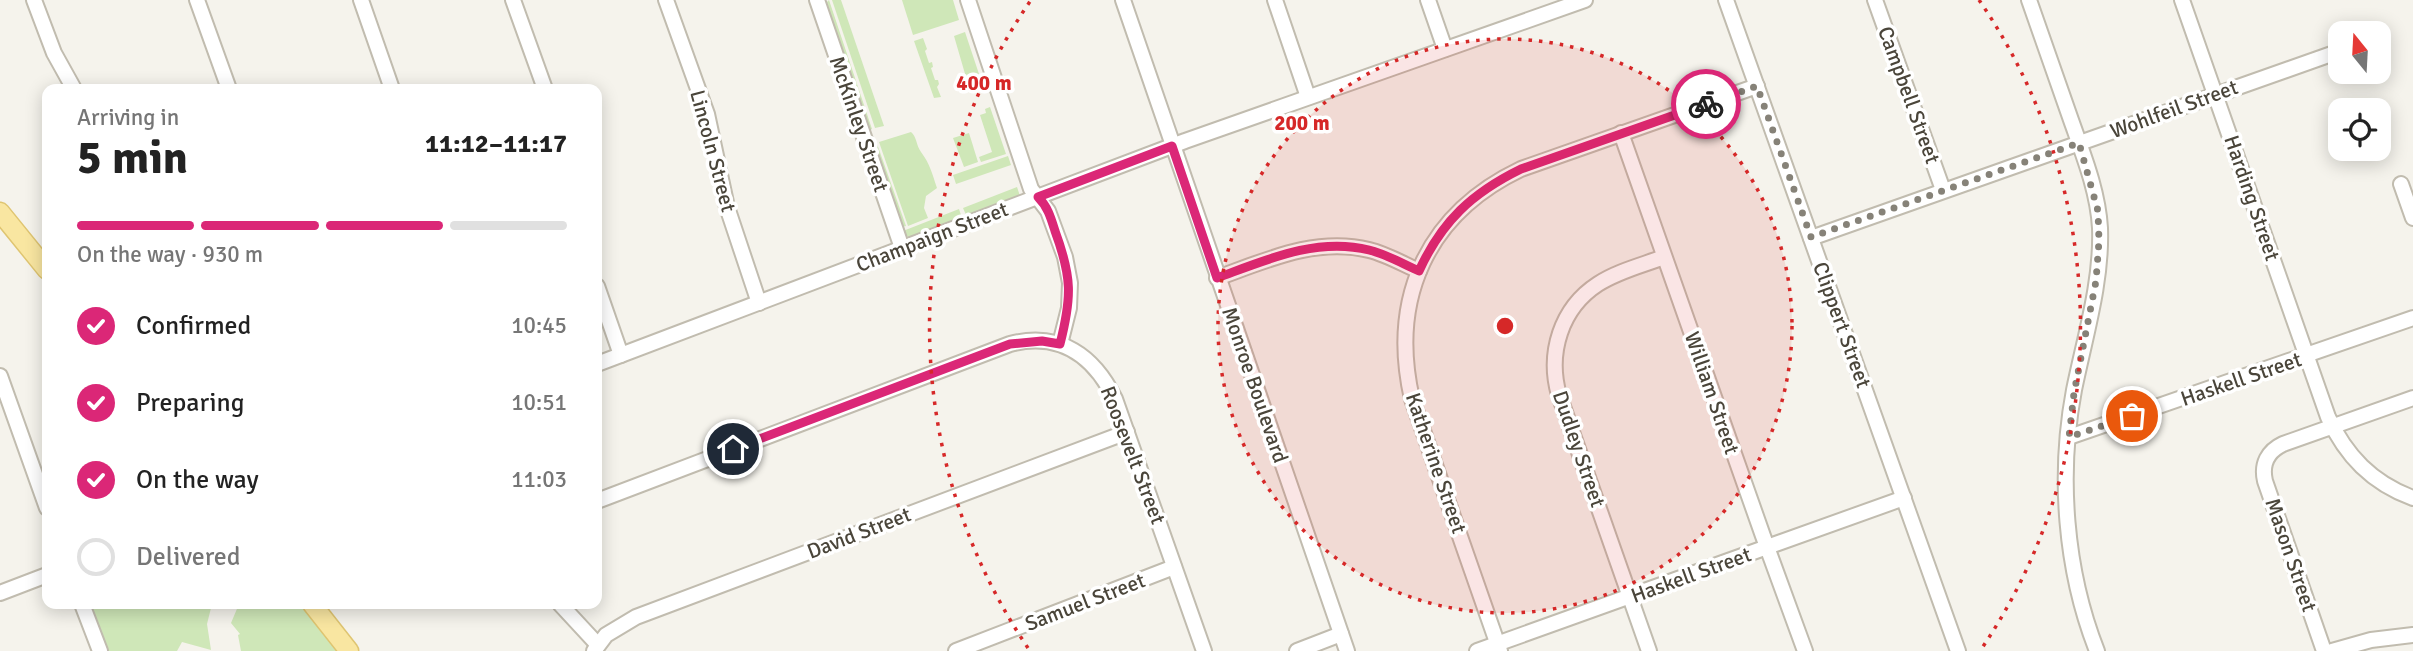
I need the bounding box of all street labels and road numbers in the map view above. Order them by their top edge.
street label: Campbell Street [1872,23,1946,167]
street label: McKinley Street [824,53,894,195]
street label: Wohlfeil Street [2107,74,2241,144]
street label: Lincoln Street [684,87,742,215]
street label: Harding Street [2218,132,2286,264]
street label: Champaign Street [852,196,1012,278]
street label: Clippert Street [1807,259,1877,391]
street label: Monroe Boulevard [1216,304,1294,466]
street label: William Street [1679,328,1745,458]
street label: Haskell Street [2177,346,2305,412]
street label: Roosevelt Street [1095,382,1171,528]
street label: Dudley Street [1547,387,1611,511]
street label: Katherine Street [1400,389,1472,537]
street label: Mason Street [2259,495,2323,615]
street label: David Street [803,501,915,565]
street label: Haskell Street [1627,541,1755,609]
street label: Samuel Street [1021,567,1149,637]

